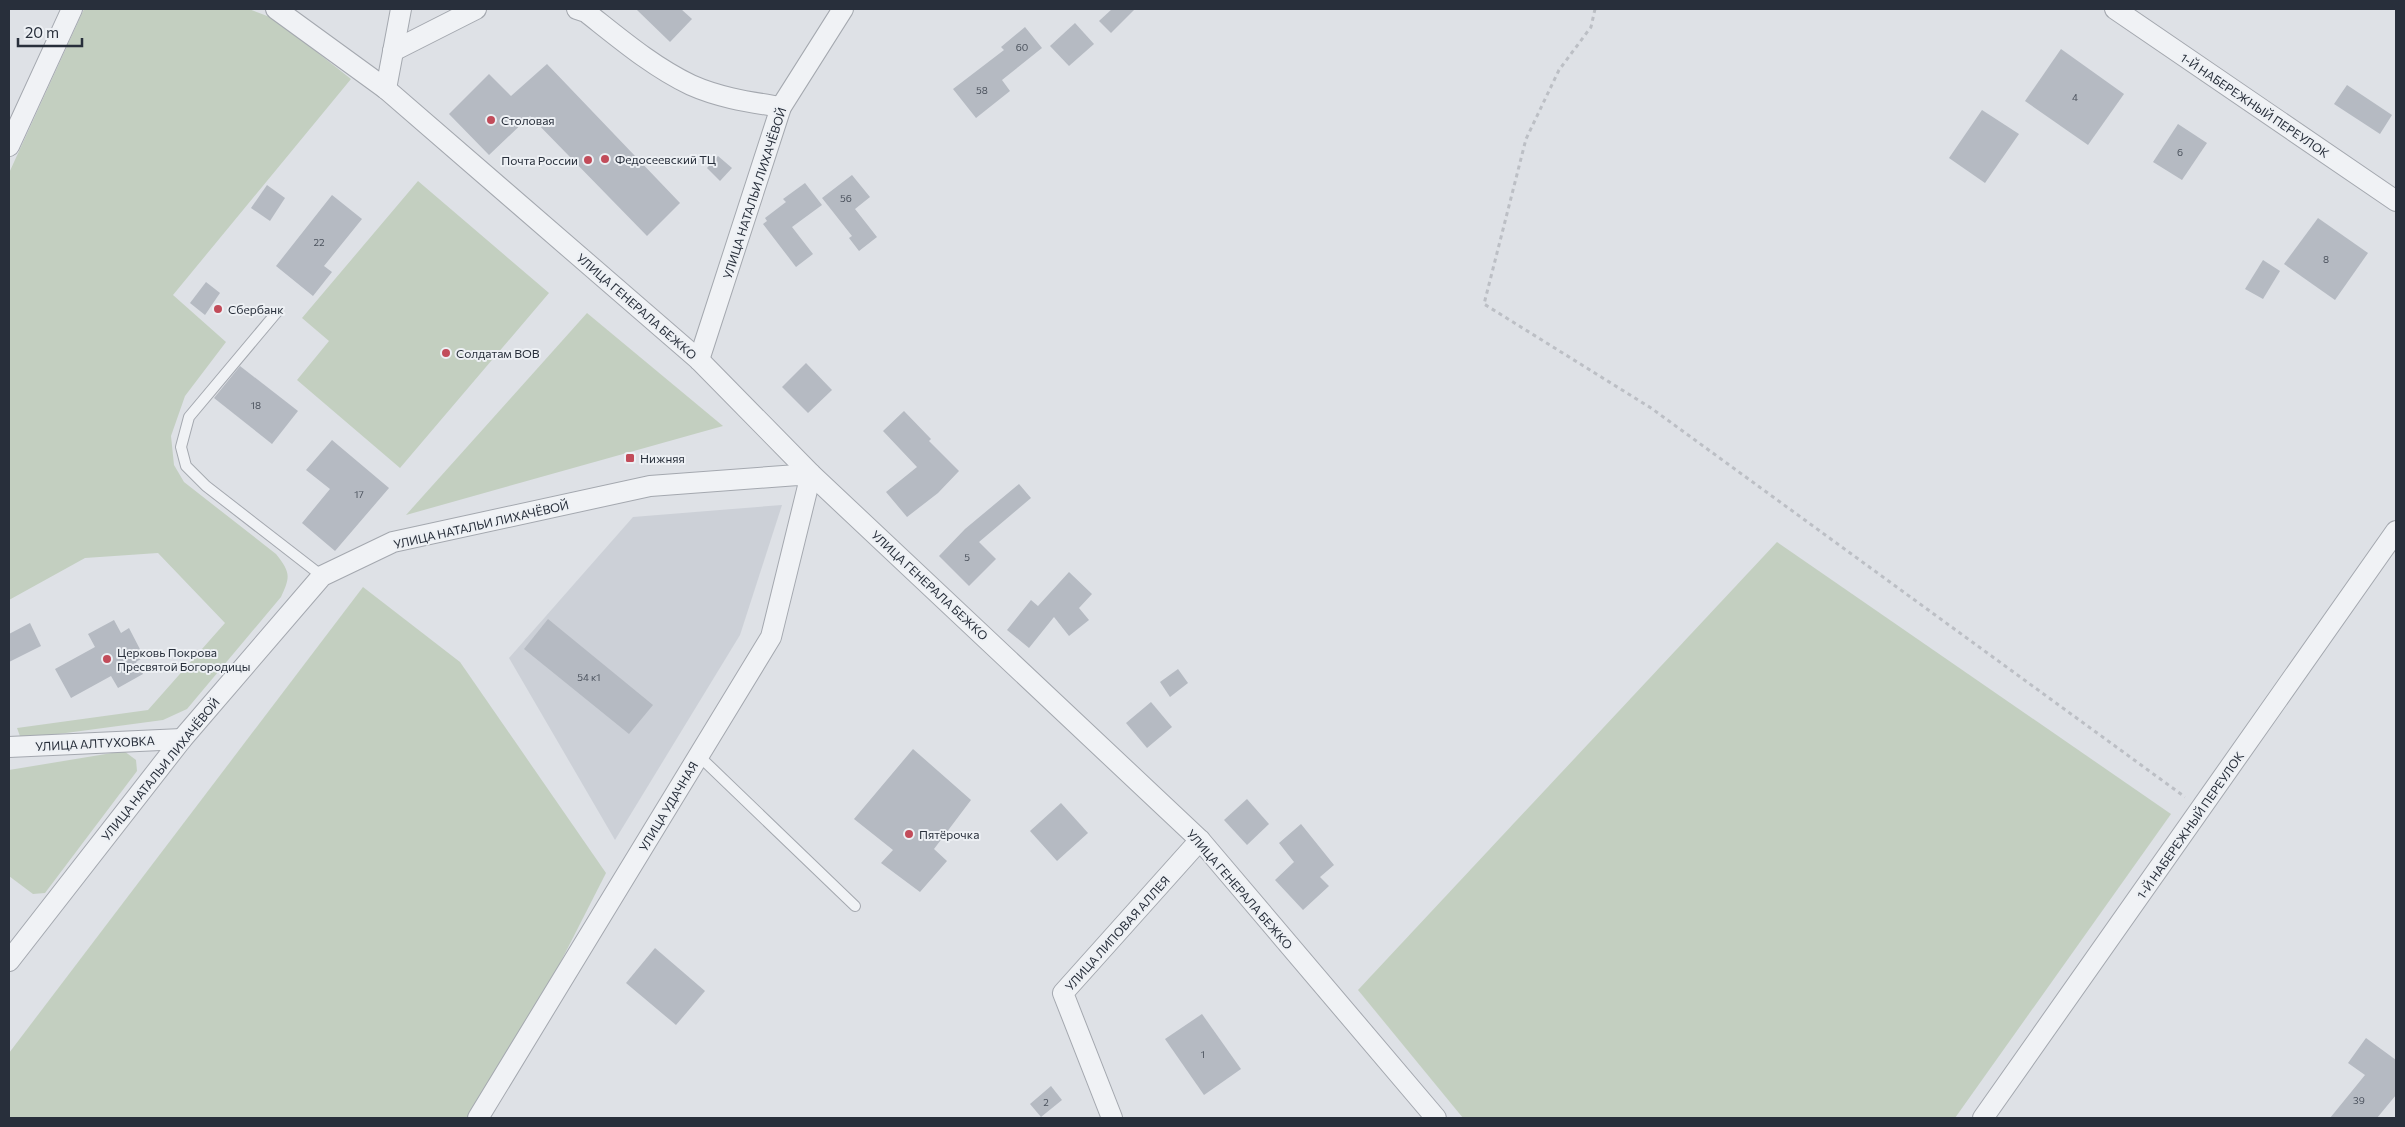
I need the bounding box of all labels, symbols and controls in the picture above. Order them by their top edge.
scale bar [18,15,81,47]
text: 20 m [25,23,59,41]
house number: 60 [1016,41,1028,53]
street label: 1-Й НАБЕРЕЖНЫЙ ПЕРЕУЛОК [2178,50,2332,160]
house number: 58 [976,84,988,96]
house number: 4 [2072,91,2078,103]
street label: УЛИЦА НАТАЛЬИ ЛИХАЧЁВОЙ [720,105,788,281]
place label: Столовая [501,113,555,127]
marker: Столовая [485,114,497,126]
house number: 6 [2177,146,2183,158]
place label: Федосеевский ТЦ [615,152,716,166]
place label: Почта России [501,153,578,167]
marker: Федосеевский ТЦ [599,153,611,165]
marker: Почта России [582,154,594,166]
house number: 56 [840,192,852,204]
house number: 22 [313,236,325,248]
street label: УЛИЦА ГЕНЕРАЛА БЕЖКО [574,250,700,362]
house number: 8 [2323,253,2329,265]
place label: Сбербанк [228,302,284,316]
marker: Сбербанк [212,303,224,315]
place label: Солдатам ВОВ [456,346,540,360]
marker: Солдатам ВОВ [440,347,452,359]
house number: 18 [251,399,261,411]
place label: Нижняя [640,451,685,465]
marker: Нижняя [624,452,636,464]
house number: 17 [354,488,364,500]
street label: УЛИЦА НАТАЛЬИ ЛИХАЧЁВОЙ [392,497,570,551]
street label: УЛИЦА ГЕНЕРАЛА БЕЖКО [869,527,991,643]
house number: 5 [964,551,970,563]
place label: Церковь Покрова Пресвятой Богородицы [117,645,251,673]
marker: Церковь Покрова Пресвятой Богородицы [101,653,113,665]
house number: 54 к1 [577,671,601,683]
street label: УЛИЦА НАТАЛЬИ ЛИХАЧЁВОЙ [98,695,222,843]
street label: УЛИЦА АЛТУХОВКА [35,733,155,753]
street label: 1-Й НАБЕРЕЖНЫЙ ПЕРЕУЛОК [2134,749,2246,901]
street label: УЛИЦА УДАЧНАЯ [636,759,700,853]
street label: УЛИЦА ГЕНЕРАЛА БЕЖКО [1184,826,1296,952]
place label: Пятёрочка [919,827,979,841]
marker: Пятёрочка [903,828,915,840]
street label: УЛИЦА ЛИПОВАЯ АЛЛЕЯ [1062,873,1172,993]
house number: 1 [1201,1048,1205,1060]
house number: 39 [2353,1094,2365,1106]
house number: 2 [1043,1096,1049,1108]

